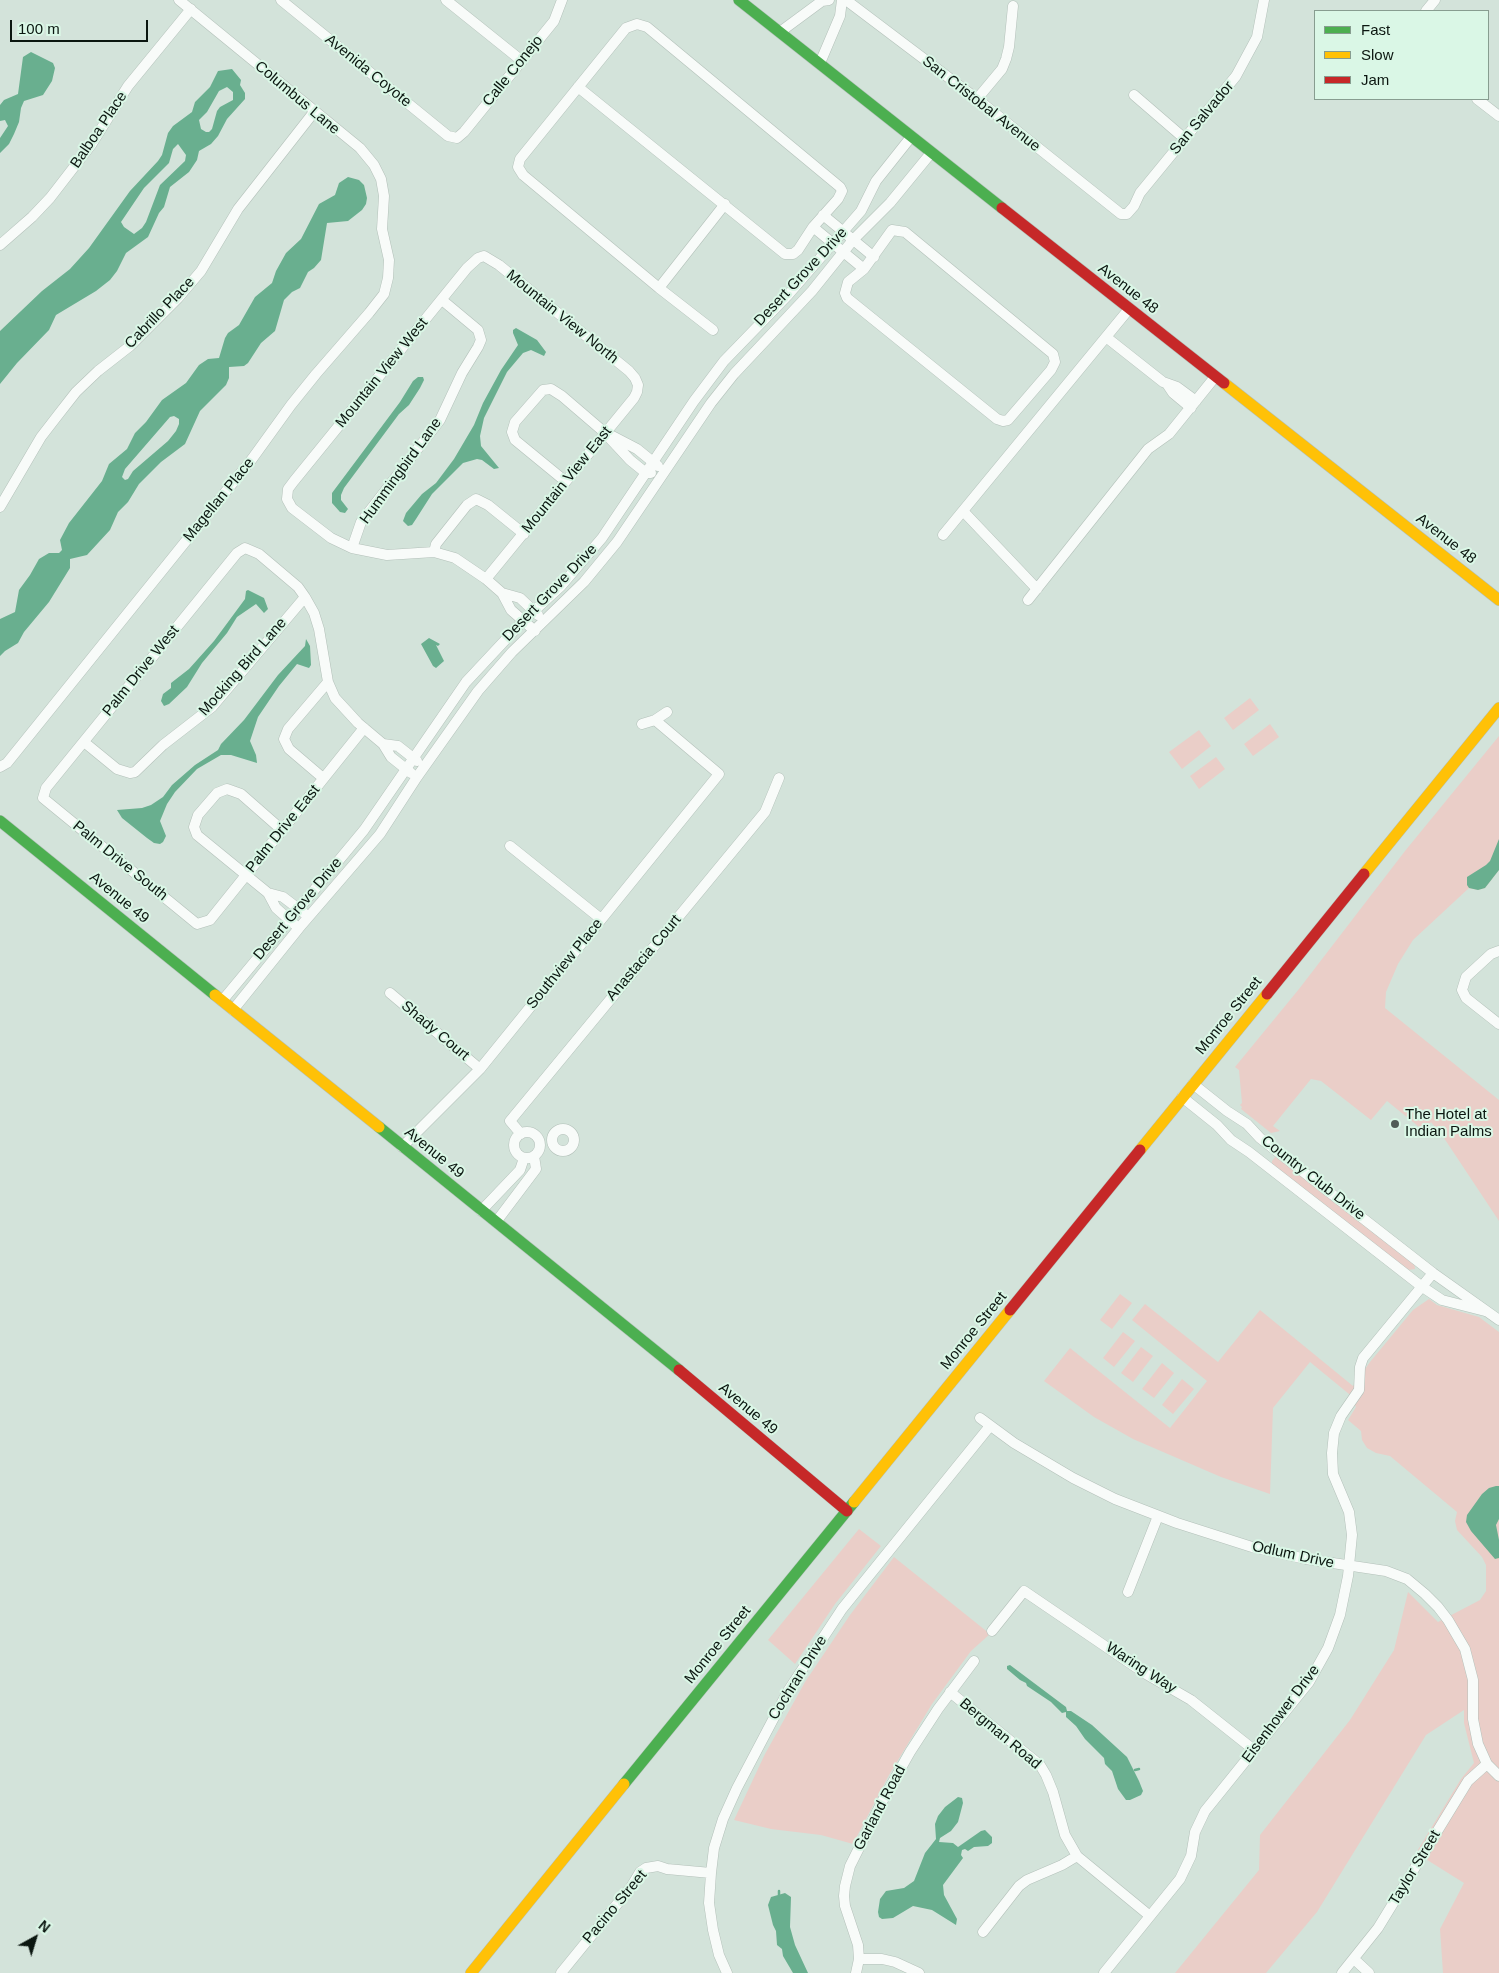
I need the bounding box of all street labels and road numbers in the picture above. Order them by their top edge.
street label: Avenida Coyote [321,31,415,111]
street label: Calle Conejo [479,32,547,110]
street label: San Cristobal Avenue [918,52,1044,156]
street label: Columbus Lane [251,57,343,139]
street label: San Salvador [1166,78,1238,158]
street label: Balboa Place [67,88,131,172]
street label: Desert Grove Drive [751,224,851,330]
street label: Avenue 48 [1094,260,1162,318]
street label: Mountain View North [502,266,622,368]
street label: Cabrillo Place [121,273,199,353]
street label: Mountain View West [332,314,432,432]
street label: Hummingbird Lane [356,414,446,528]
street label: Mountain View East [518,423,616,537]
street label: Magellan Place [180,454,258,546]
street label: Avenue 48 [1412,510,1480,568]
street label: Desert Grove Drive [499,541,601,645]
street label: Mocking Bird Lane [195,614,291,720]
street label: Palm Drive West [99,622,183,720]
street label: Palm Drive East [242,782,324,876]
street label: Palm Drive South [69,817,171,905]
street label: Desert Grove Drive [250,854,346,964]
street label: Avenue 49 [86,869,152,927]
street label: Anastacia Court [603,911,685,1005]
street label: Southview Place [523,915,607,1013]
street label: Monroe Street [1192,973,1266,1059]
street label: Shady Court [397,997,473,1065]
street label: Avenue 49 [401,1124,467,1182]
street label: Country Club Drive [1258,1132,1368,1224]
street label: Monroe Street [937,1288,1011,1374]
street label: Avenue 49 [715,1379,781,1439]
street label: Odlum Drive [1250,1538,1336,1572]
street label: Monroe Street [681,1602,755,1688]
street label: Cochran Drive [765,1633,831,1723]
street label: Waring Way [1102,1639,1180,1697]
street label: Eisenhower Drive [1238,1662,1324,1766]
street label: Bergman Road [956,1695,1044,1773]
street label: Garland Road [850,1763,910,1853]
street label: Taylor Street [1386,1827,1444,1909]
street label: Pacino Street [579,1867,651,1947]

